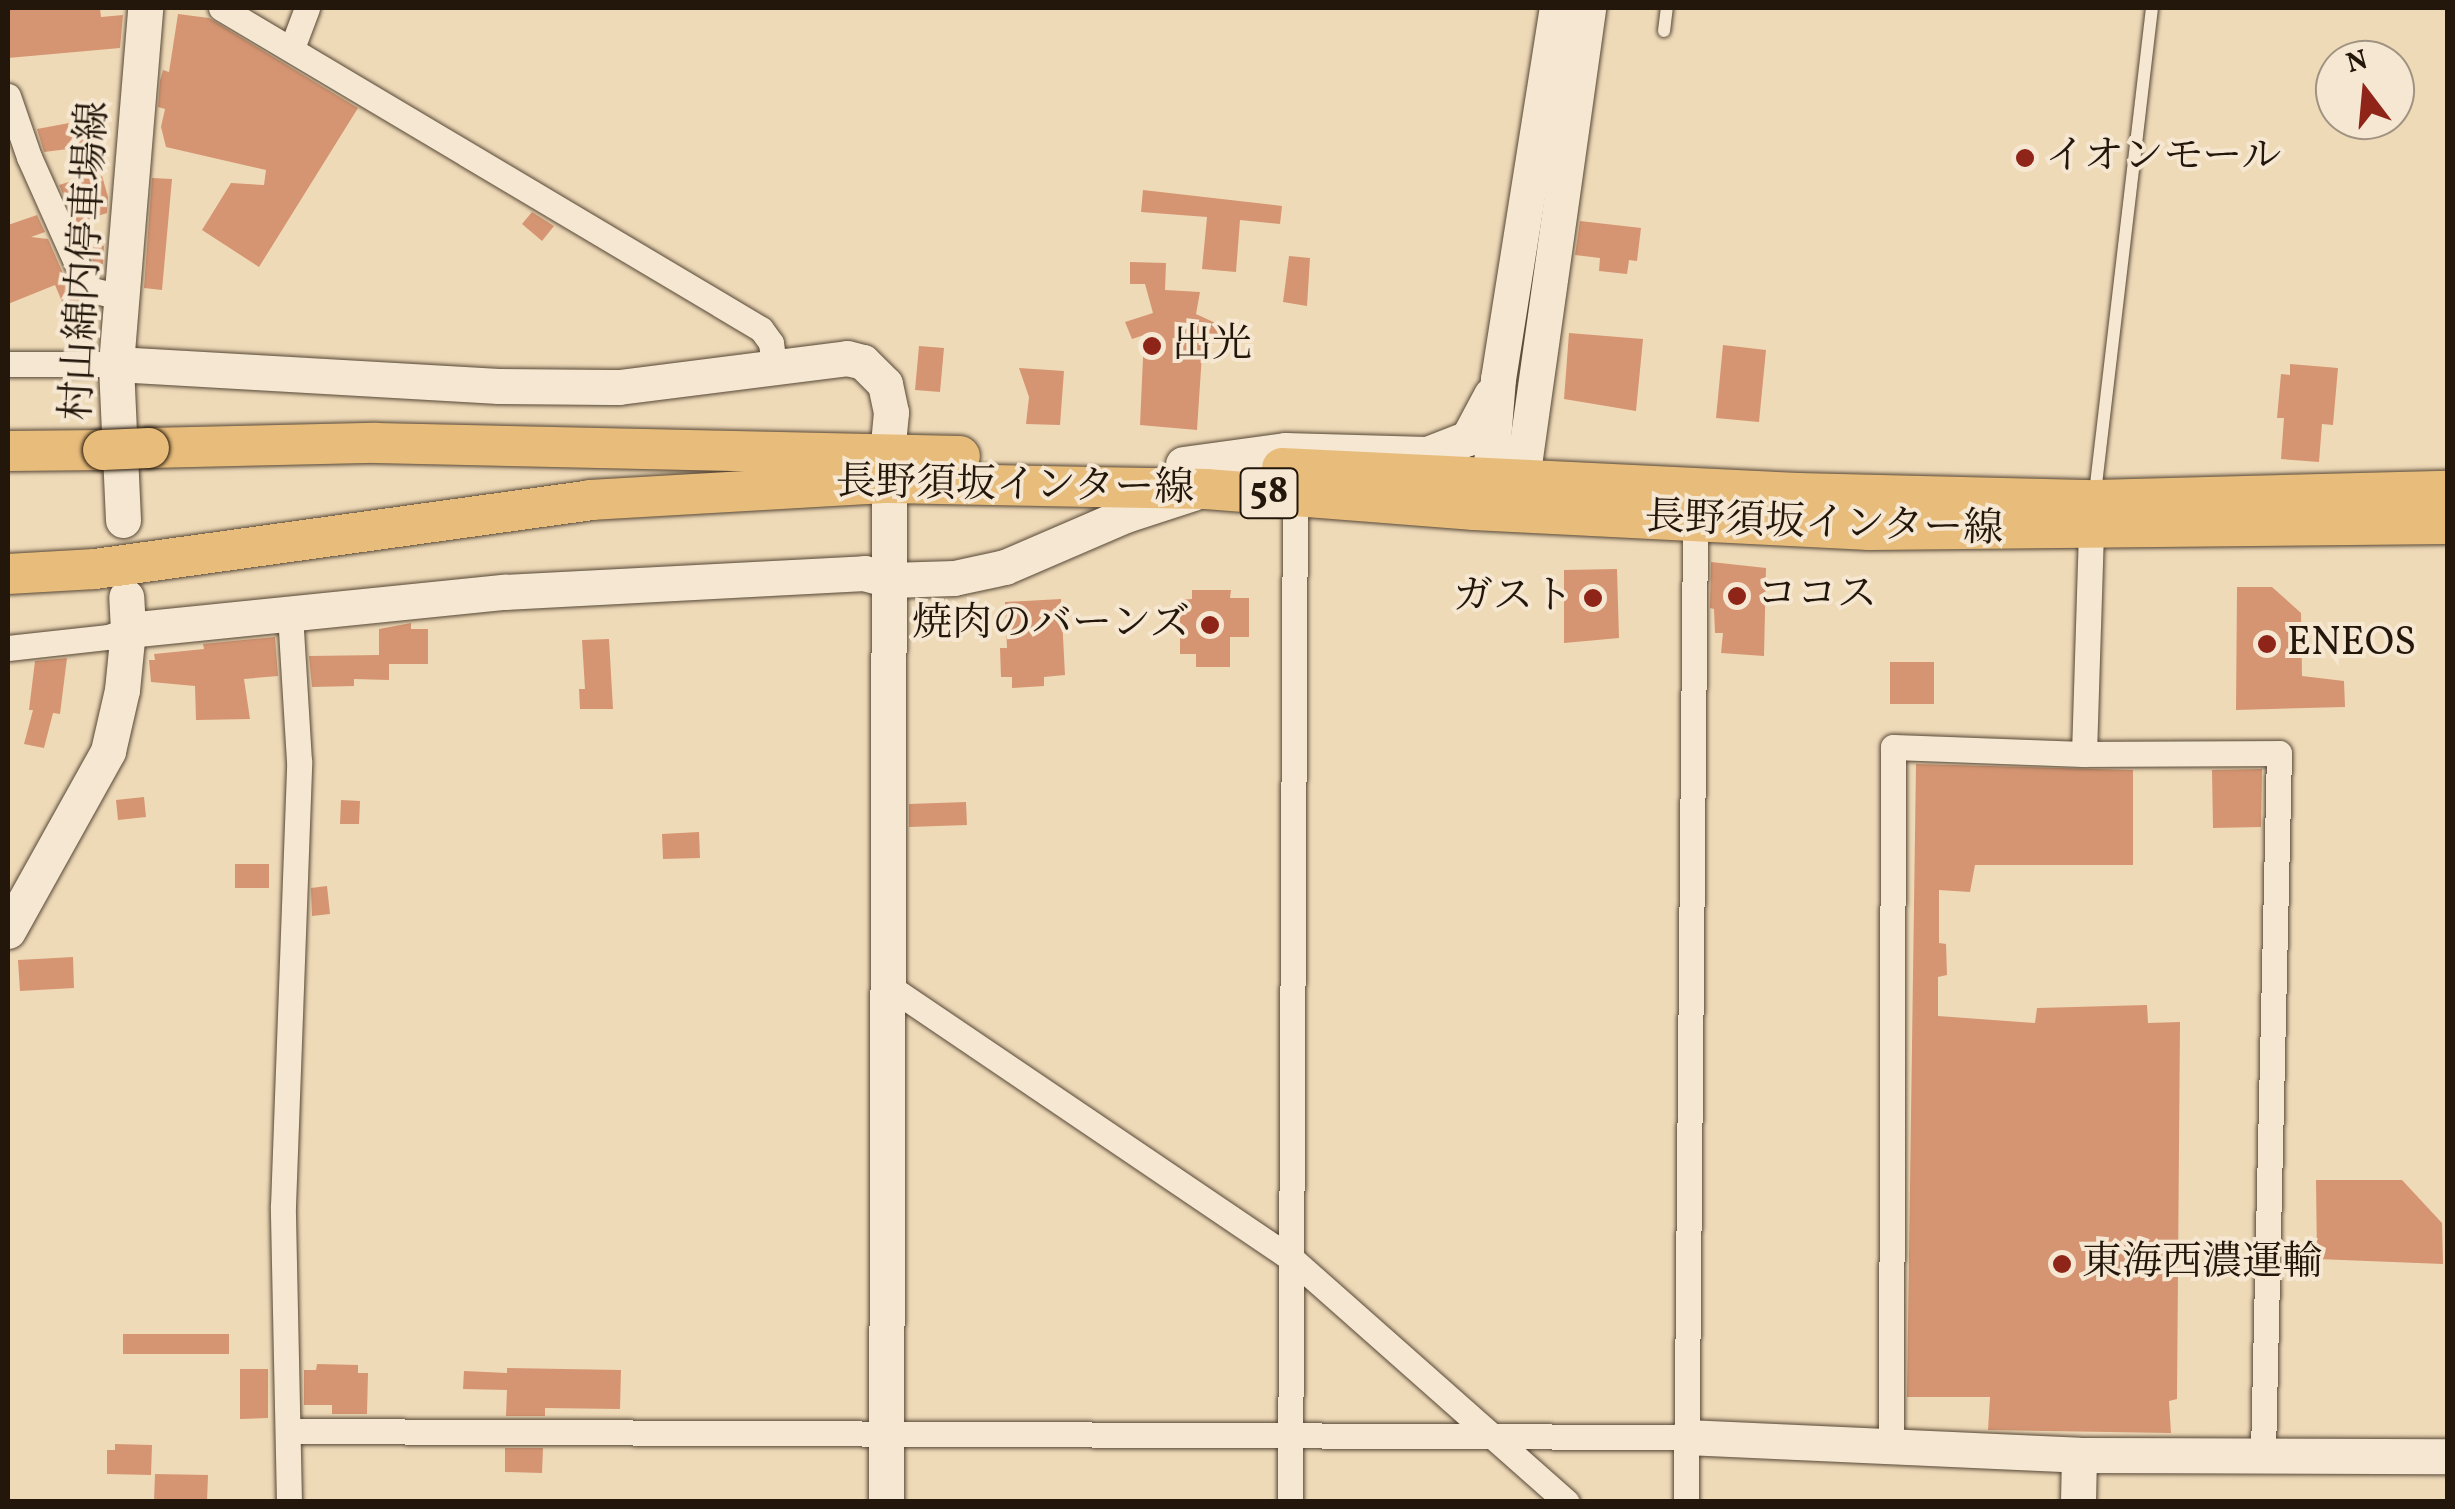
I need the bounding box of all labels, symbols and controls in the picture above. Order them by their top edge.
north arrow [2315,40,2415,140]
text: N [2342,41,2372,84]
street label: 村山綿内停車場線 [55,100,119,422]
place label: イオンモール [2045,134,2283,182]
marker: イオンモール [2014,147,2036,169]
place label: 出光 [1172,322,1252,370]
marker: 出光 [1141,335,1163,357]
street label: 長野須坂インター線 [835,460,1195,514]
road number: 58 [1239,460,1299,526]
street label: 長野須坂インター線 [1643,495,2005,555]
place label: ココス [1757,572,1877,620]
place label: ガスト [1453,574,1573,622]
marker: ココス [1726,585,1748,607]
marker: ガスト [1582,587,1604,609]
place label: 焼肉のバーンズ [910,601,1190,649]
marker: 焼肉のバーンズ [1199,614,1221,636]
place label: ENEOS [2287,620,2416,668]
marker: ENEOS [2256,633,2278,655]
place label: 東海西濃運輸 [2082,1240,2322,1288]
marker: 東海西濃運輸 [2051,1253,2073,1275]

